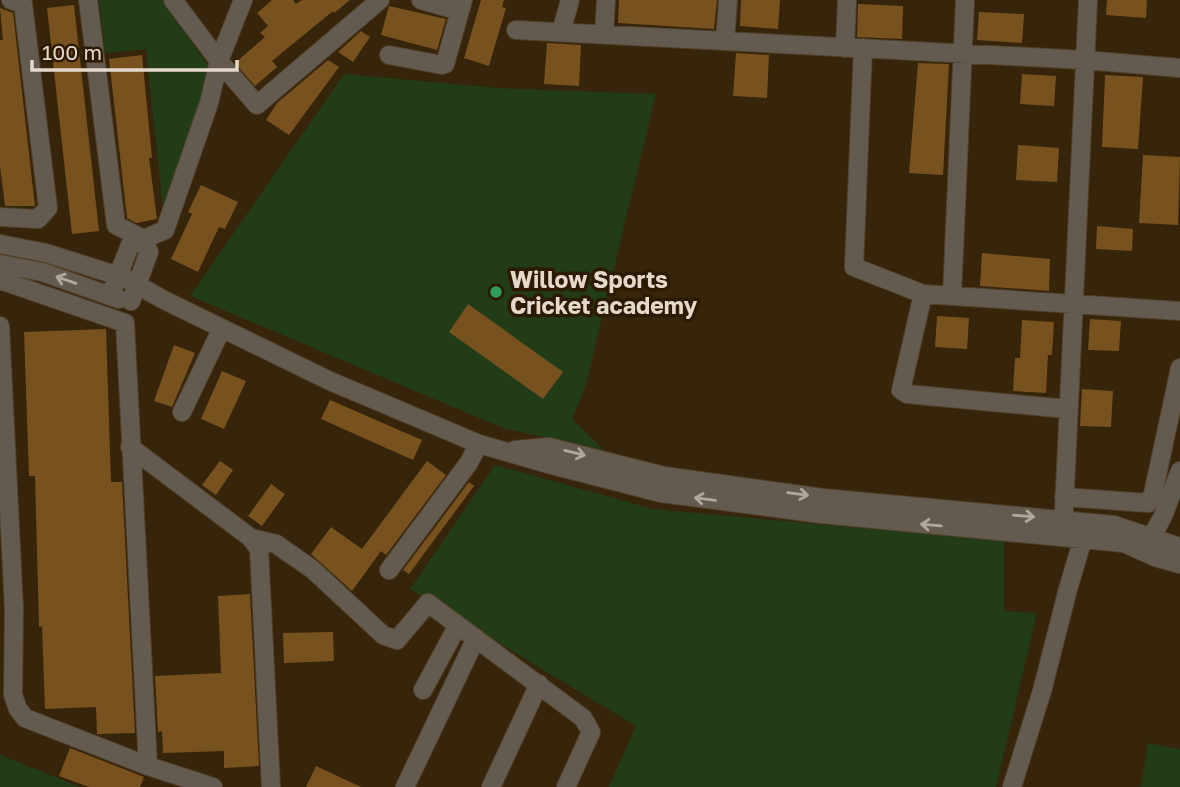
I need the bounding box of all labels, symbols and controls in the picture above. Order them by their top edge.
scale bar [32,28,236,72]
text: 100 m [42,39,102,65]
place label: Willow Sports Cricket academy [510,265,698,319]
one-way arrow [55,273,77,285]
marker: Willow Sports Cricket academy [488,284,504,300]
one-way arrow [563,447,585,460]
one-way arrow [786,488,809,501]
one-way arrow [694,492,717,505]
one-way arrow [1013,510,1035,523]
one-way arrow [920,518,943,531]

